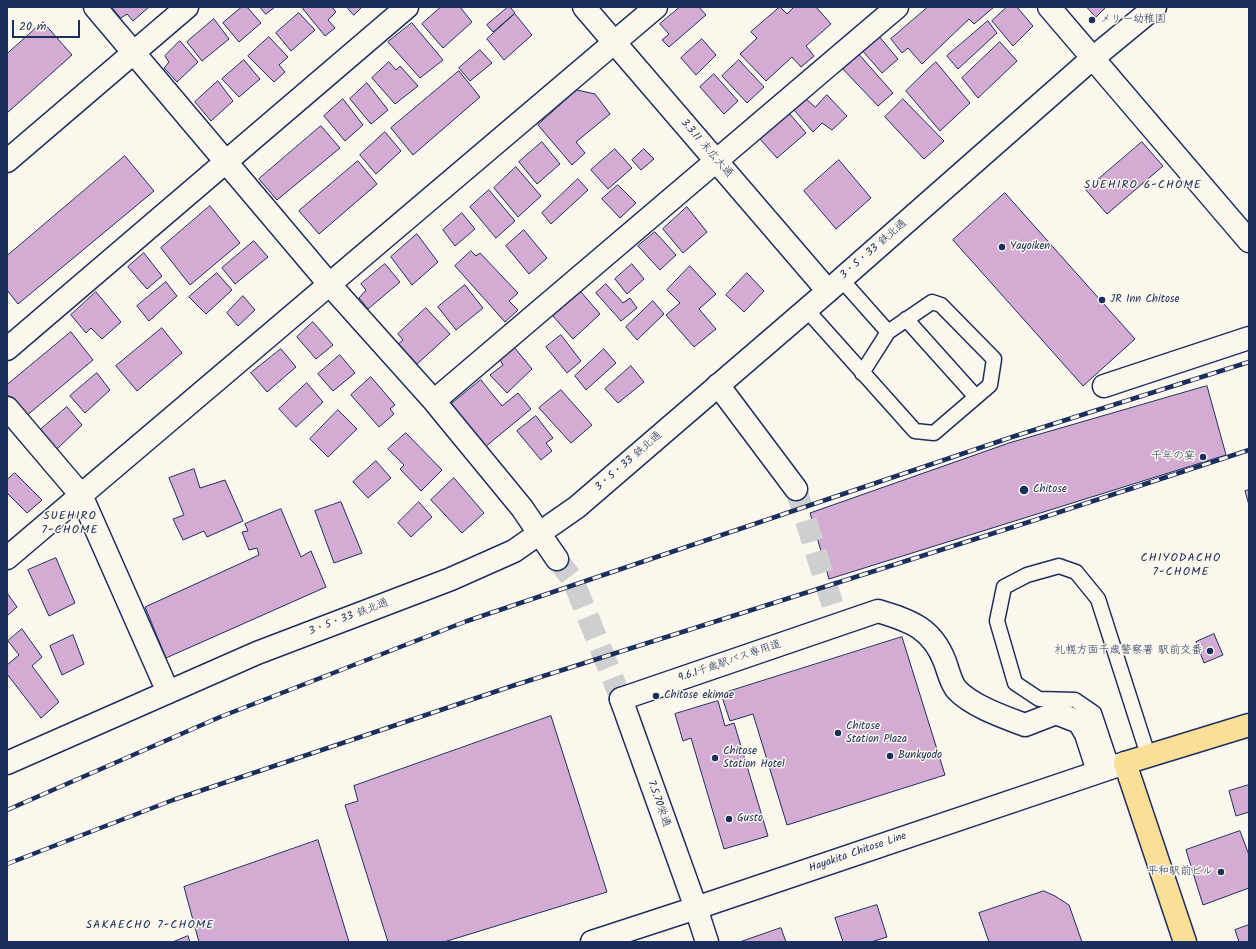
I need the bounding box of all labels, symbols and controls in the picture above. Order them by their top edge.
scale bar [14,12,82,38]
place label: メリー幼稚園 [1100,13,1166,27]
marker: メリー幼稚園 [1087,15,1097,25]
text: 20 m [19,17,46,36]
street label: 3.3.11 末広大通 [677,117,735,181]
district label: SUEHIRO 6-CHOME [1084,179,1202,193]
street label: 3・5・33 鉄北通 [838,217,910,283]
place label: Yayoiken [1010,240,1050,254]
marker: Yayoiken [997,242,1007,252]
place label: JR Inn Chitose [1110,293,1180,307]
marker: JR Inn Chitose [1097,295,1107,305]
street label: 3・5・33 鉄北通 [593,429,665,495]
place label: 千年の宴 [1151,450,1195,464]
marker: 千年の宴 [1198,452,1208,462]
place label: Chitose [1033,483,1067,497]
marker: Chitose [1018,484,1030,496]
district label: SUEHIRO 7-CHOME [41,510,99,538]
district label: CHIYODACHO 7-CHOME [1141,552,1221,580]
street label: 3・5・33 鉄北通 [307,597,391,639]
street label: 9.6.1千歳駅バス専用道 [677,638,783,686]
place label: 札幌方面千歳警察署 駅前交番 [1055,644,1202,658]
marker: 札幌方面千歳警察署 駅前交番 [1205,646,1215,656]
place label: Chitose ekimae [664,689,734,703]
marker: Chitose ekimae [651,691,661,701]
place label: Chitose Station Plaza [846,720,907,746]
marker: Chitose Station Plaza [833,728,843,738]
place label: Chitose Station Hotel [723,745,785,771]
place label: Bunkyodo [898,749,942,763]
marker: Bunkyodo [885,751,895,761]
marker: Chitose Station Hotel [710,753,720,763]
street label: 7.5.70栄通 [643,779,673,829]
place label: Gusto [737,812,763,826]
marker: Gusto [724,814,734,824]
street label: Hayakita Chitose Line [807,830,909,876]
place label: 平和駅前ビル [1147,865,1213,879]
marker: 平和駅前ビル [1216,867,1226,877]
district label: SAKAECHO 7-CHOME [86,919,214,933]

